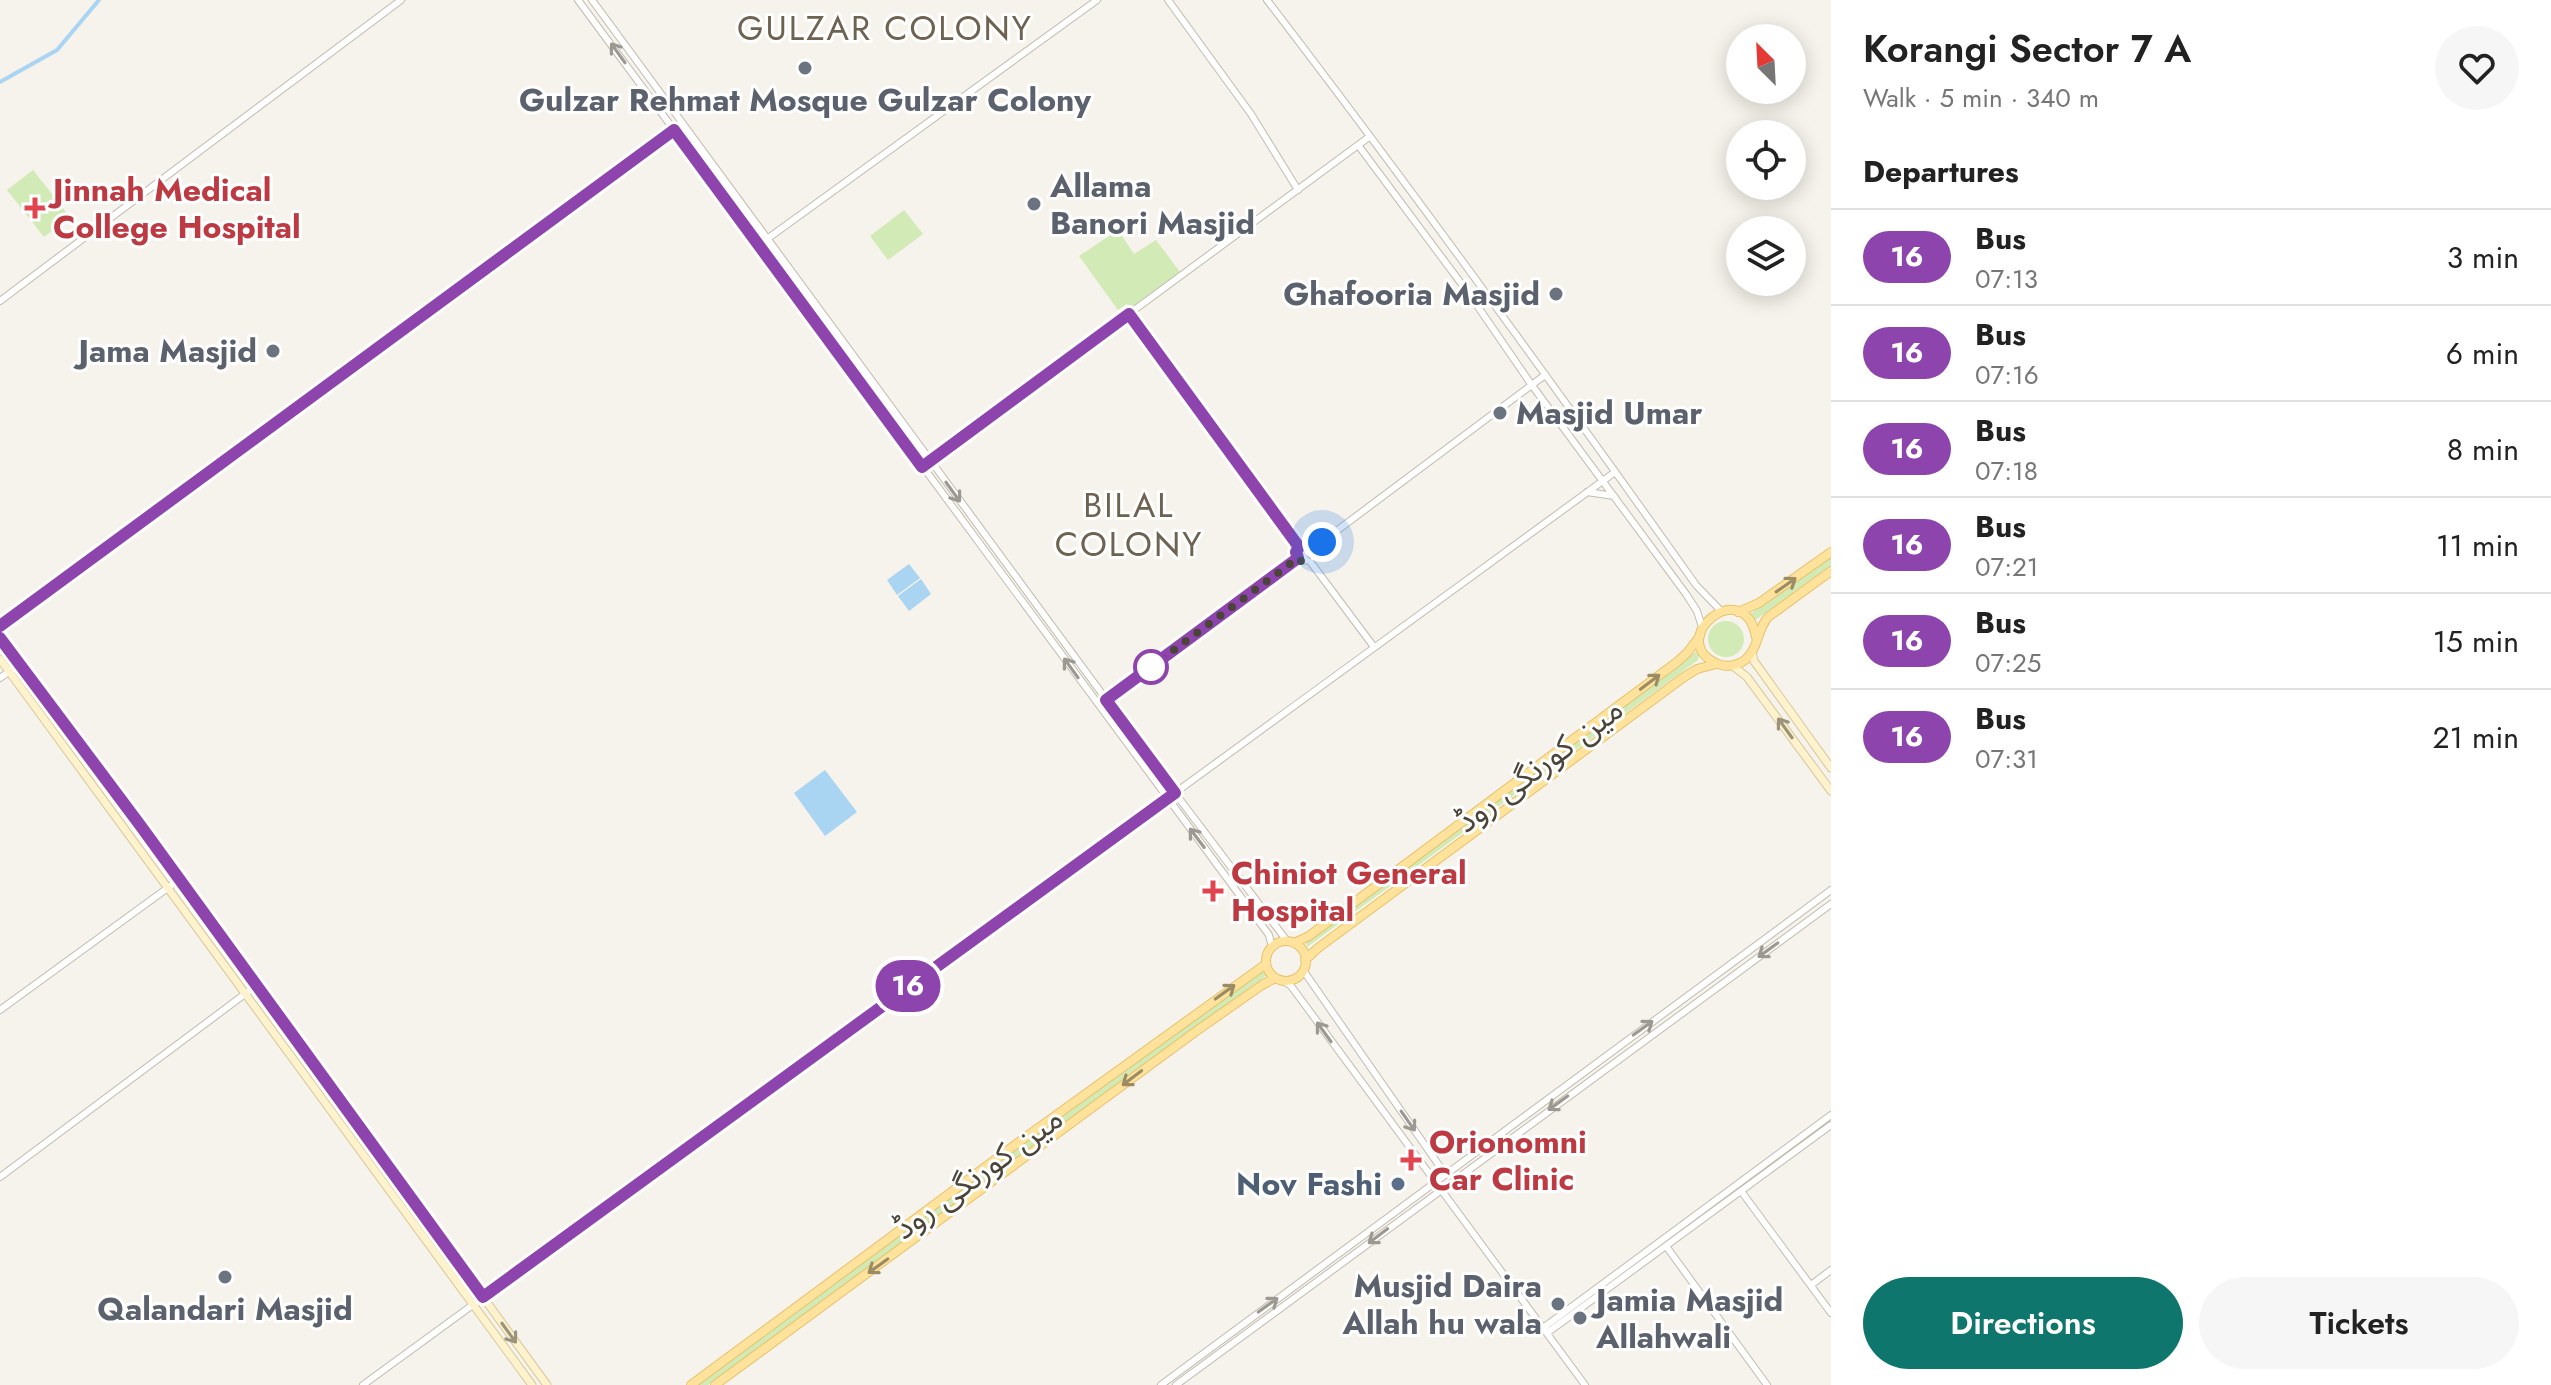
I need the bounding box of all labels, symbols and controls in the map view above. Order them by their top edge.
district label: GULZAR COLONY [737,4,1033,53]
text: Korangi Sector 7 A [1863,21,2191,76]
north arrow [1726,24,1806,104]
map controls [1726,24,1806,296]
button: heart [2435,26,2519,110]
one-way arrow [609,43,626,65]
marker: Gulzar Rehmat Mosque Gulzar Colony [796,59,814,77]
place label: Gulzar Rehmat Mosque Gulzar Colony [519,77,1091,123]
text: Walk · 5 min · 340 m [1863,79,2099,117]
button: locate [1726,120,1806,200]
text: Departures [1863,150,2019,193]
place label: Allama Banori Masjid [1049,163,1255,246]
place label: Jinnah Medical College Hospital [47,167,301,250]
marker: Allama Banori Masjid [1025,195,1043,213]
marker: Jinnah Medical College Hospital [24,197,46,219]
button: layers [1726,216,1806,296]
text: Bus [1975,217,2026,260]
text: 16 [1891,236,1923,277]
text: 3 min [2447,236,2519,279]
text: 07:13 [1975,260,2038,298]
place label: Ghafooria Masjid [1283,271,1540,317]
marker: Ghafooria Masjid [1547,285,1565,303]
text: Bus [1975,313,2026,356]
place label: Jama Masjid [72,328,257,374]
text: 16 [1891,332,1923,373]
text: 6 min [2446,332,2519,375]
marker: Jama Masjid [264,342,282,360]
text: 07:16 [1975,356,2039,394]
place label: Masjid Umar [1516,390,1702,436]
marker: Masjid Umar [1491,404,1509,422]
text: Bus [1975,409,2026,452]
text: 16 [1891,428,1923,469]
text: 8 min [2447,428,2519,471]
text: 07:18 [1975,452,2038,490]
one-way arrow [945,480,961,502]
district label: BILAL COLONY [1055,481,1203,569]
text: Bus [1975,505,2026,548]
your location [1302,522,1342,562]
text: 16 [1891,524,1923,565]
text: 11 min [2436,524,2519,567]
text: 07:21 [1975,548,2039,586]
one-way arrow [1775,577,1797,593]
text: Bus [1975,601,2026,644]
text: 16 [1891,620,1923,661]
text: 15 min [2433,620,2519,663]
text: 07:25 [1975,644,2042,682]
unlabelled marker [1134,650,1168,684]
one-way arrow [1063,658,1080,679]
one-way arrow [1639,674,1660,691]
street label: مین کورنگی روڈ [1445,686,1633,844]
text: Bus [1975,697,2026,740]
text: 16 [1891,716,1923,757]
text: 21 min [2432,716,2519,759]
one-way arrow [1777,718,1793,740]
text: 07:31 [1975,740,2038,778]
one-way arrow [1188,828,1205,849]
place label: Chiniot General Hospital [1231,850,1467,933]
marker: Chiniot General Hospital [1202,880,1224,902]
one-way arrow [1758,941,1779,958]
line badge: 16 [872,960,944,1012]
text: 16 [892,965,924,1006]
one-way arrow [1213,984,1235,1000]
one-way arrow [1632,1020,1654,1037]
one-way arrow [1316,1021,1333,1043]
one-way arrow [1122,1069,1143,1086]
one-way arrow [1548,1095,1570,1112]
street label: مین کورنگی روڈ [884,1096,1072,1250]
one-way arrow [1400,1110,1416,1132]
place label: Orionomni Car Clinic [1429,1119,1587,1202]
marker: Orionomni Car Clinic [1400,1149,1422,1171]
place label: Nov Fashi [1236,1161,1382,1207]
marker: Nov Fashi [1389,1175,1407,1193]
one-way arrow [1368,1228,1390,1245]
one-way arrow [868,1257,889,1274]
place label: Musjid Daira Allah hu wala [1341,1263,1542,1346]
marker: Qalandari Masjid [216,1268,234,1286]
place label: Jamia Masjid Allahwali [1590,1277,1783,1360]
button: Directions [1863,1277,2183,1369]
button: Tickets [2199,1277,2519,1369]
place label: Qalandari Masjid [97,1286,353,1332]
marker: Musjid Daira Allah hu wala [1549,1295,1567,1313]
one-way arrow [1257,1297,1279,1313]
marker: Jamia Masjid Allahwali [1571,1309,1589,1327]
one-way arrow [501,1322,517,1344]

